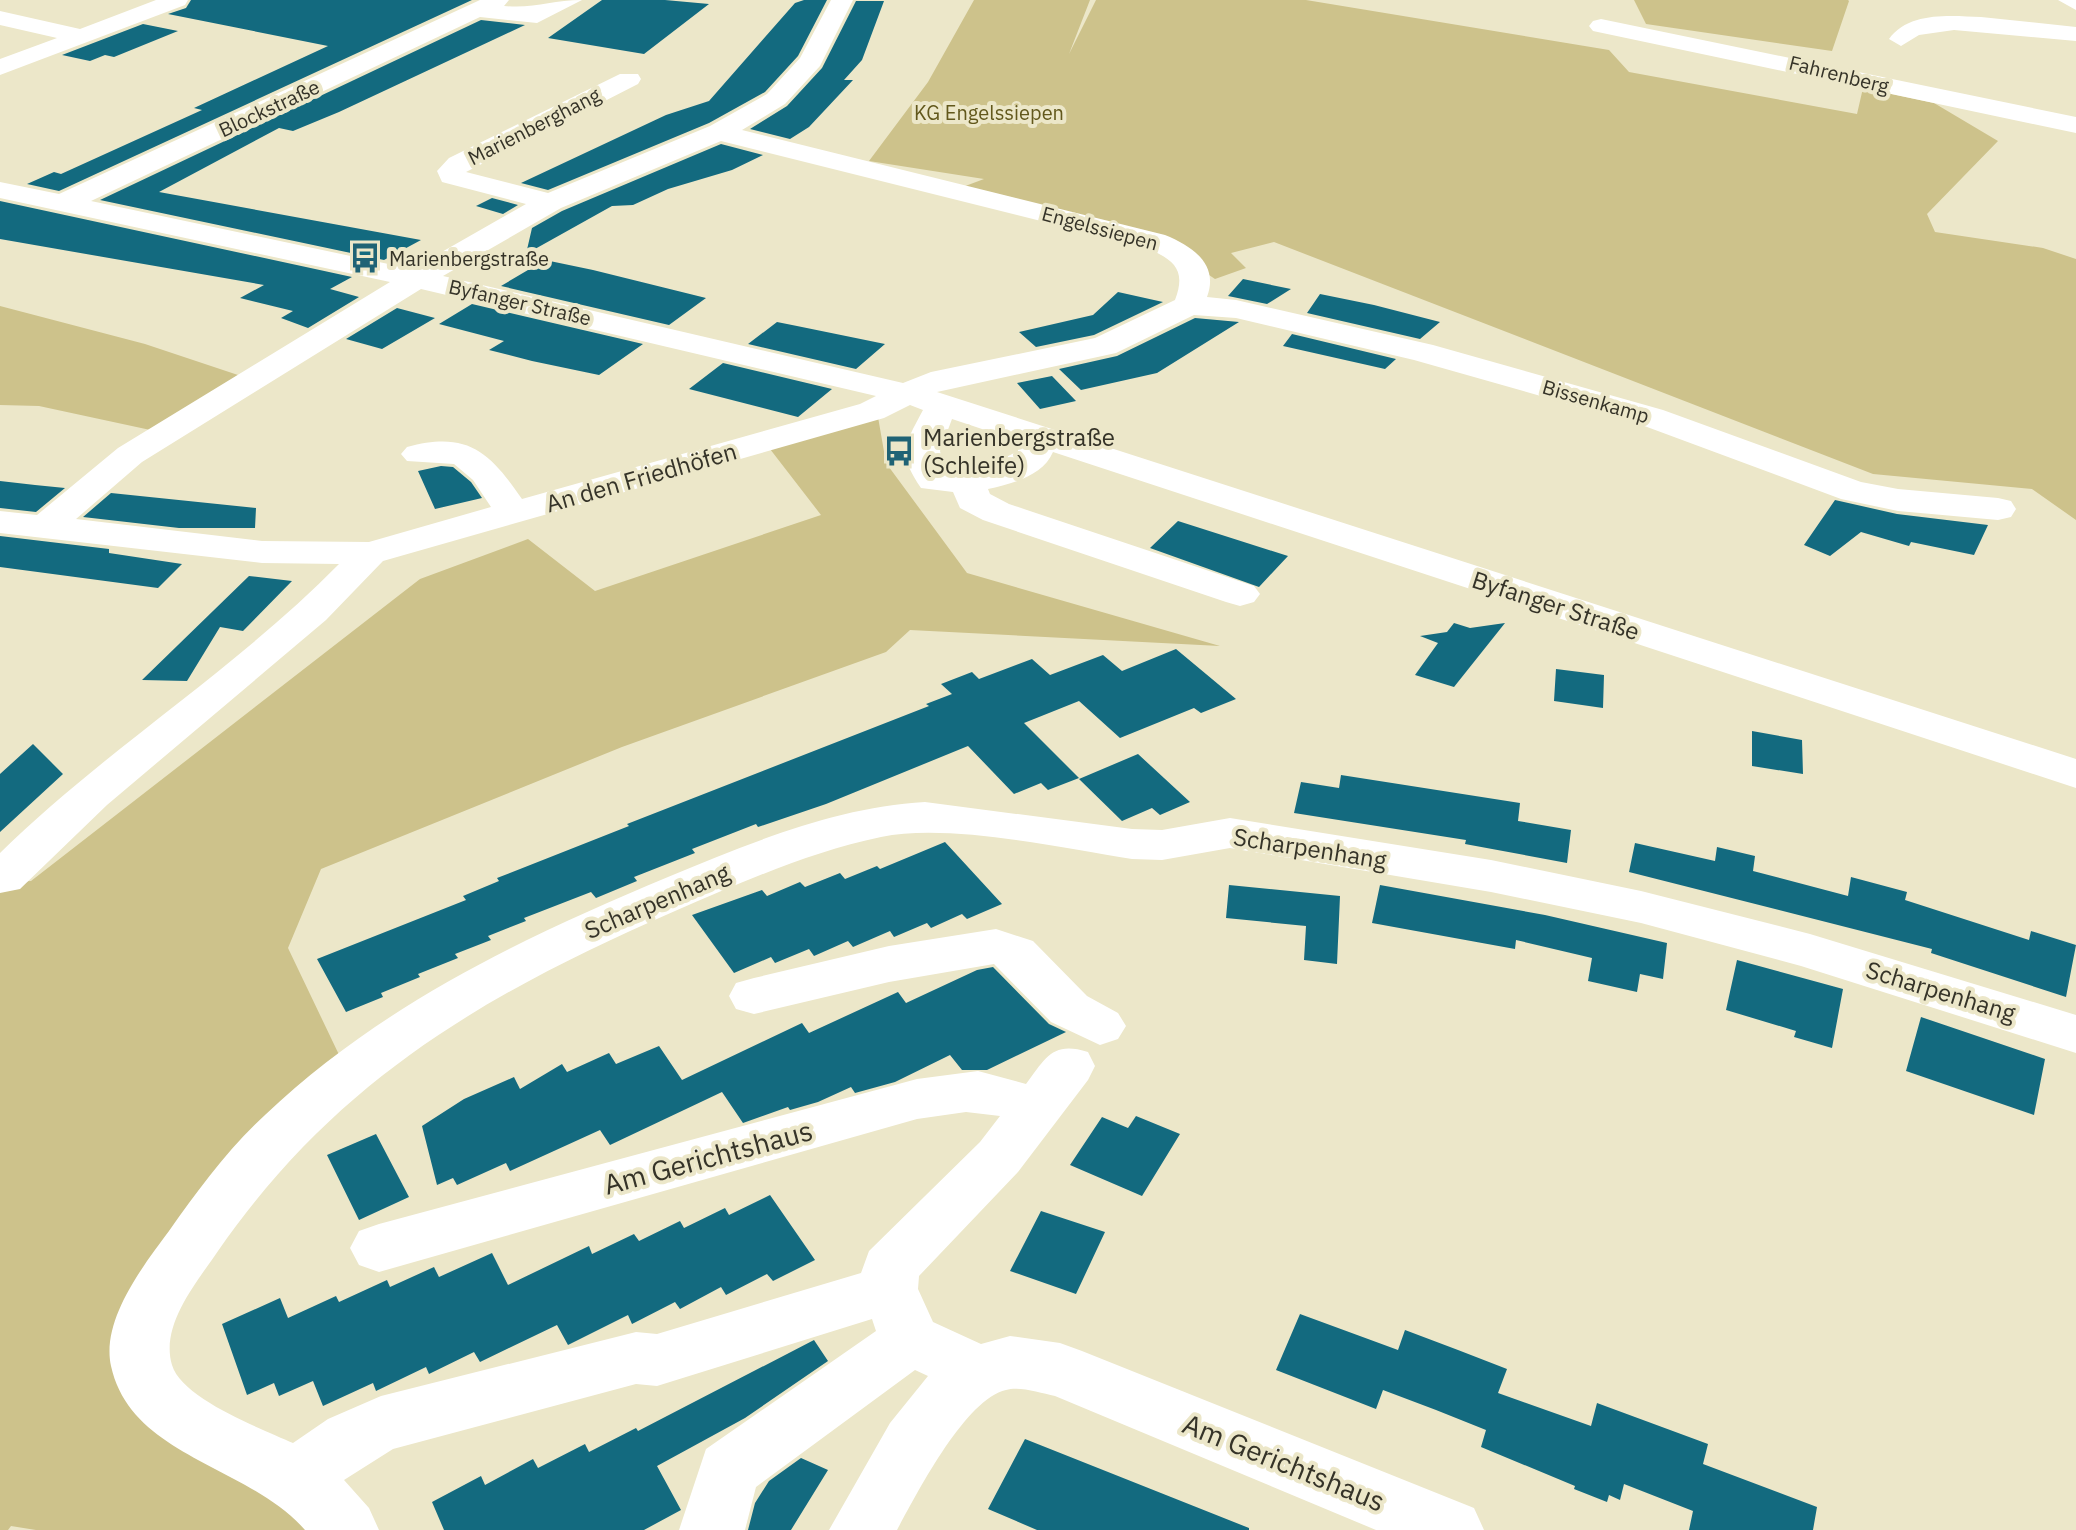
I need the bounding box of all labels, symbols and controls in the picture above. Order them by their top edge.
street label: Fahrenberg [1786,49,1892,100]
street label: Blockstraße [214,73,324,143]
street label: Marienberghang [463,81,605,171]
park label: KG Engelssiepen [914,99,1064,126]
street label: Engelssiepen [1039,200,1161,256]
bus stop icon: Marienbergstraße [348,241,382,275]
place label: Marienbergstraße [389,245,549,272]
street label: Byfanger Straße [446,273,594,331]
street label: Bissenkamp [1539,373,1653,429]
place label: Marienbergstraße (Schleife) [923,421,1115,481]
street label: An den Friedhöfen [542,434,740,520]
bus stop icon: Marienbergstraße (Schleife) [882,434,916,468]
street label: Byfanger Straße [1468,563,1644,647]
street label: Scharpenhang [1231,820,1389,876]
street label: Scharpenhang [580,856,735,946]
street label: Scharpenhang [1862,953,2020,1029]
street label: Am Gerichtshaus [599,1111,817,1203]
street label: Am Gerichtshaus [1177,1405,1391,1519]

